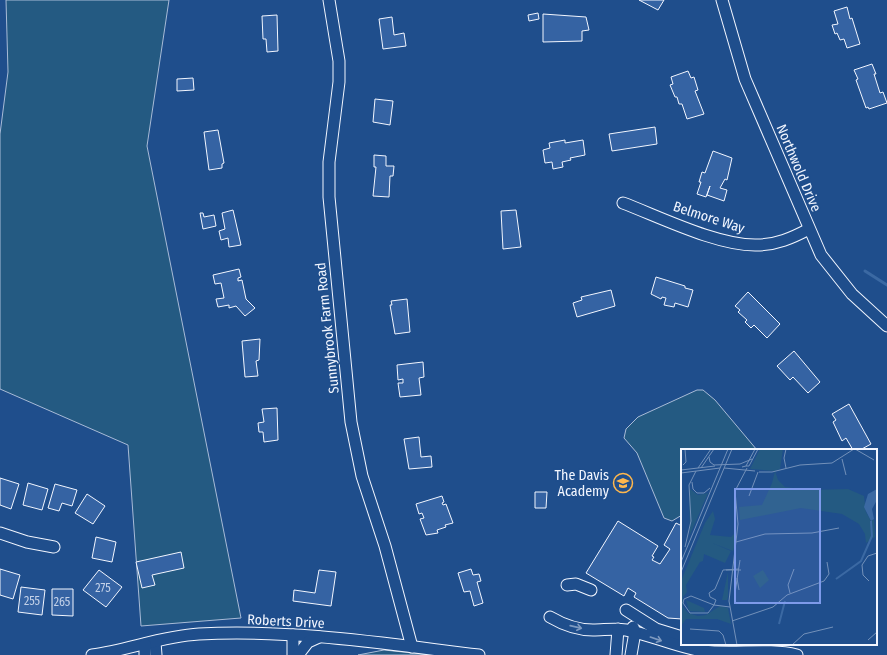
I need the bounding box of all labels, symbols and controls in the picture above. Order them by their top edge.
street label: Northwold Drive [772,122,825,215]
street label: Belmore Way [671,198,747,237]
street label: Sunnybrook Farm Road [312,262,343,394]
inset map [681,449,877,645]
place label: The Davis Academy [555,467,610,500]
school or university icon: The Davis Academy [612,472,634,494]
house number: 275 [95,581,111,595]
house number: 255 [24,594,41,608]
house number: 265 [54,595,71,609]
street label: Roberts Drive [247,611,325,632]
one-way arrow [569,623,582,631]
one-way arrow [649,636,662,643]

